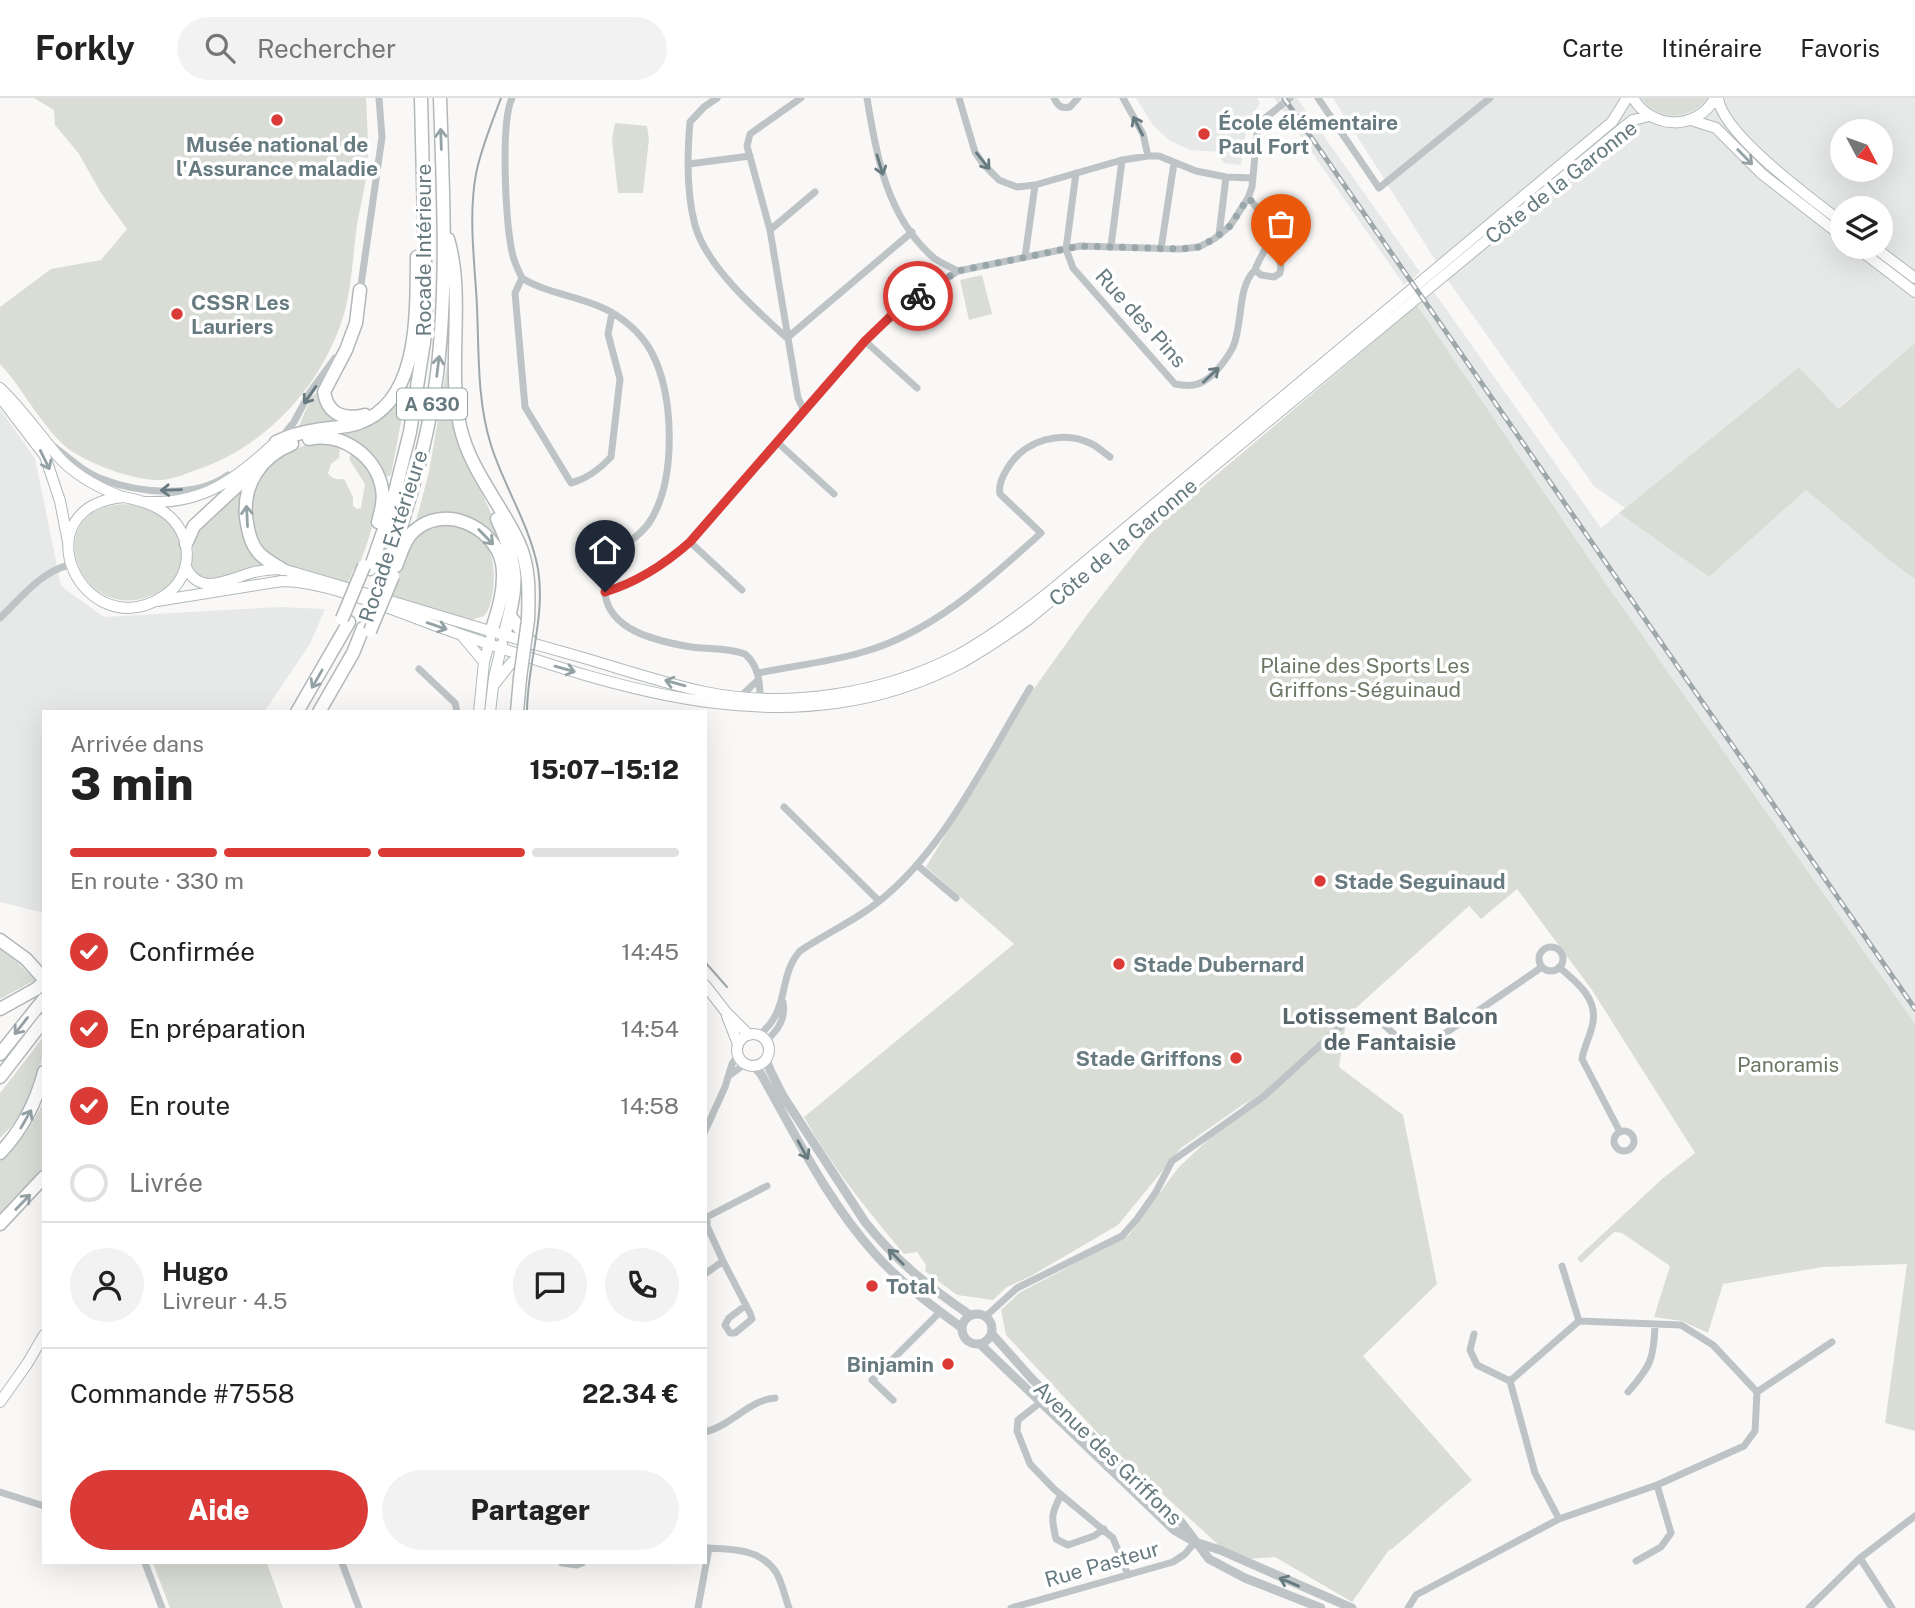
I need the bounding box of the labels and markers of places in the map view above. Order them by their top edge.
place label: École élémentaire Paul Fort [1218,110,1398,159]
marker: Musée national de l'Assurance maladie [269,112,285,128]
marker: École élémentaire Paul Fort [1196,126,1212,142]
place label: Musée national de l'Assurance maladie [176,132,378,181]
pin [1251,194,1311,266]
place label: CSSR Les Lauriers [191,290,290,339]
marker: CSSR Les Lauriers [169,306,185,322]
pin [575,520,635,592]
place label: Stade Seguinaud [1334,869,1506,894]
marker: Stade Seguinaud [1312,873,1328,889]
place label: Stade Dubernard [1133,952,1304,977]
marker: Stade Dubernard [1111,956,1127,972]
place label: Stade Griffons [1076,1046,1222,1071]
marker: Stade Griffons [1228,1050,1244,1066]
place label: Total [886,1274,937,1299]
marker: Total [864,1278,880,1294]
place label: Binjamin [847,1352,934,1377]
marker: Binjamin [940,1356,956,1372]

